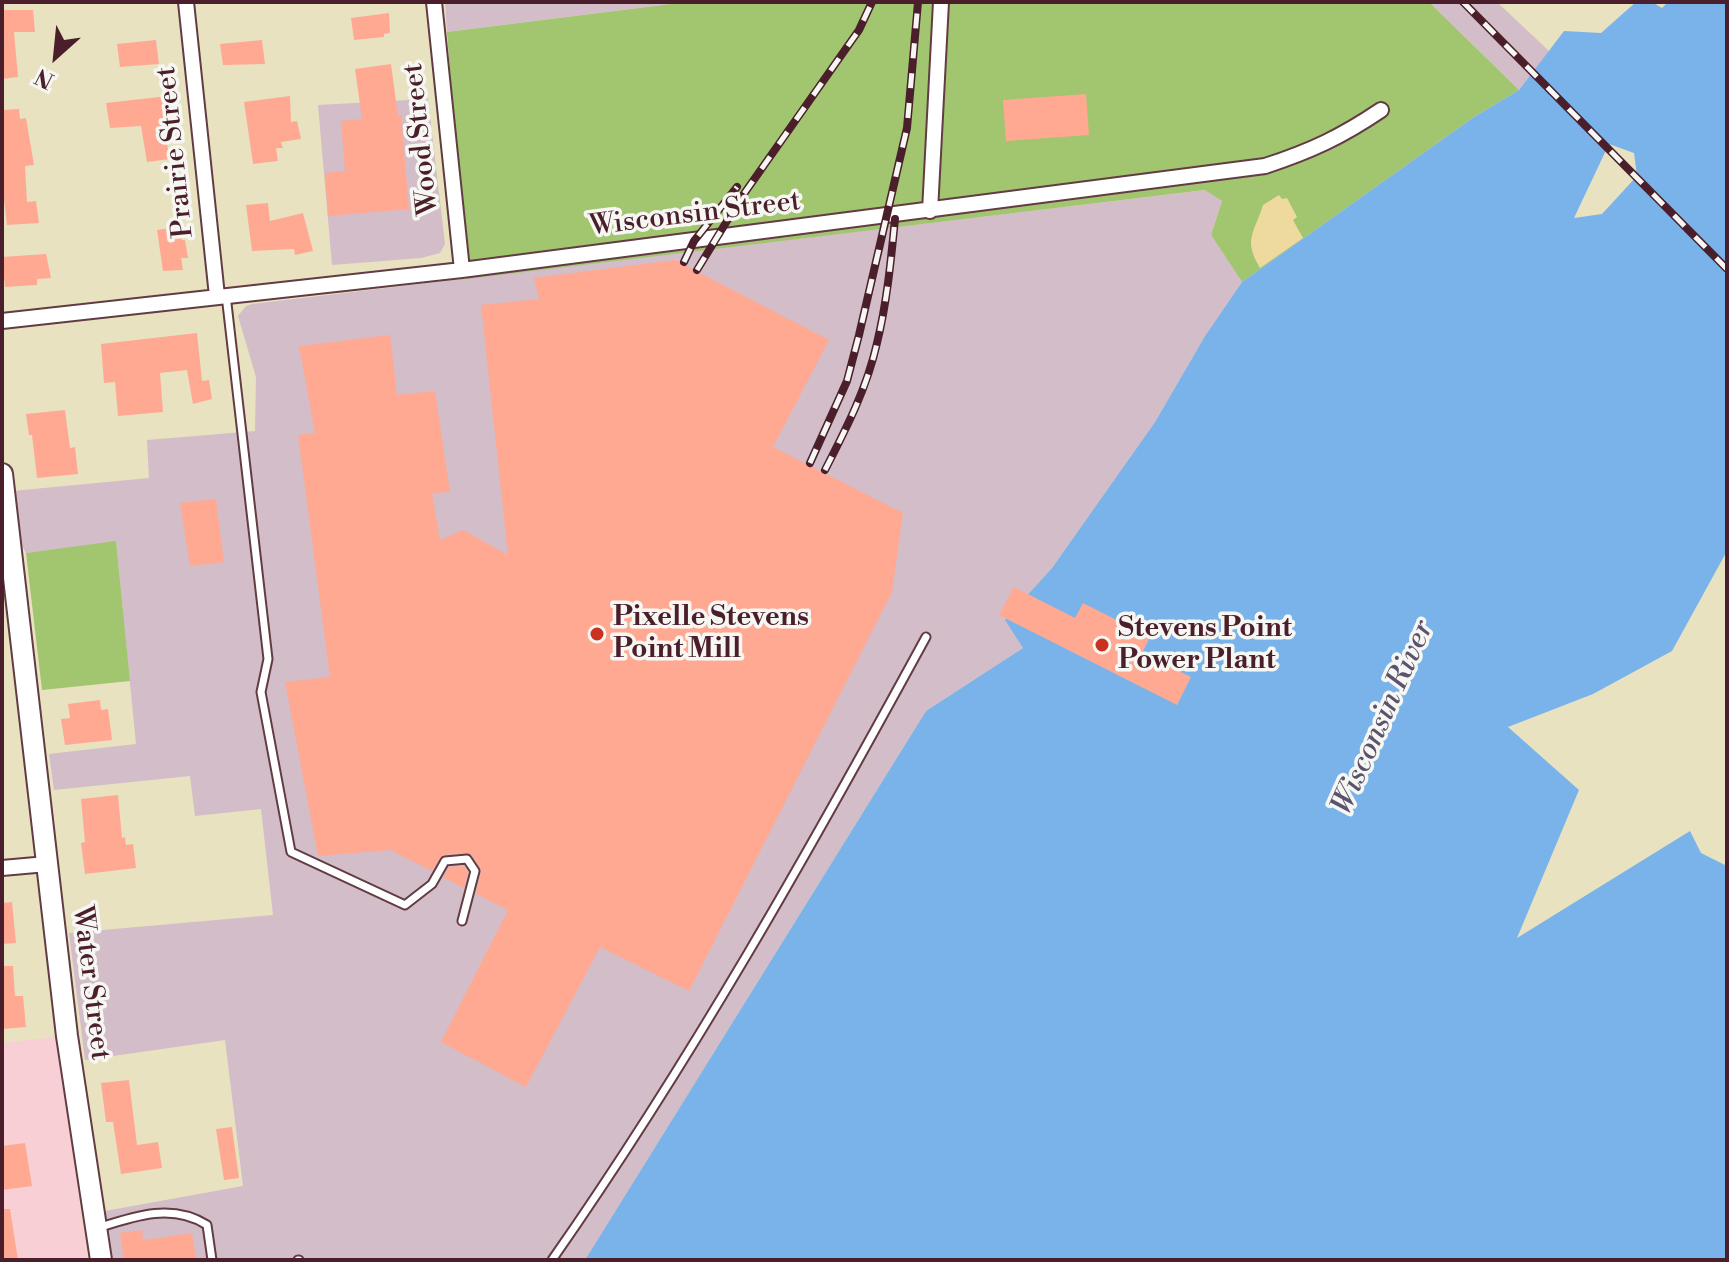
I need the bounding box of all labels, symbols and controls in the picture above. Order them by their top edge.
north arrow [16,16,96,96]
street label: Wood Street [397,61,447,217]
text: N [31,62,59,94]
street label: Prairie Street [150,65,202,239]
street label: Wisconsin Street [588,185,802,245]
place label: Pixelle Stevens Point Mill [613,601,809,667]
place label: Stevens Point Power Plant [1118,612,1292,678]
water label: Wisconsin River [1325,615,1443,821]
marker: Pixelle Stevens Point Mill [588,625,606,643]
marker: Stevens Point Power Plant [1093,636,1111,654]
street label: Water Street [64,904,116,1062]

